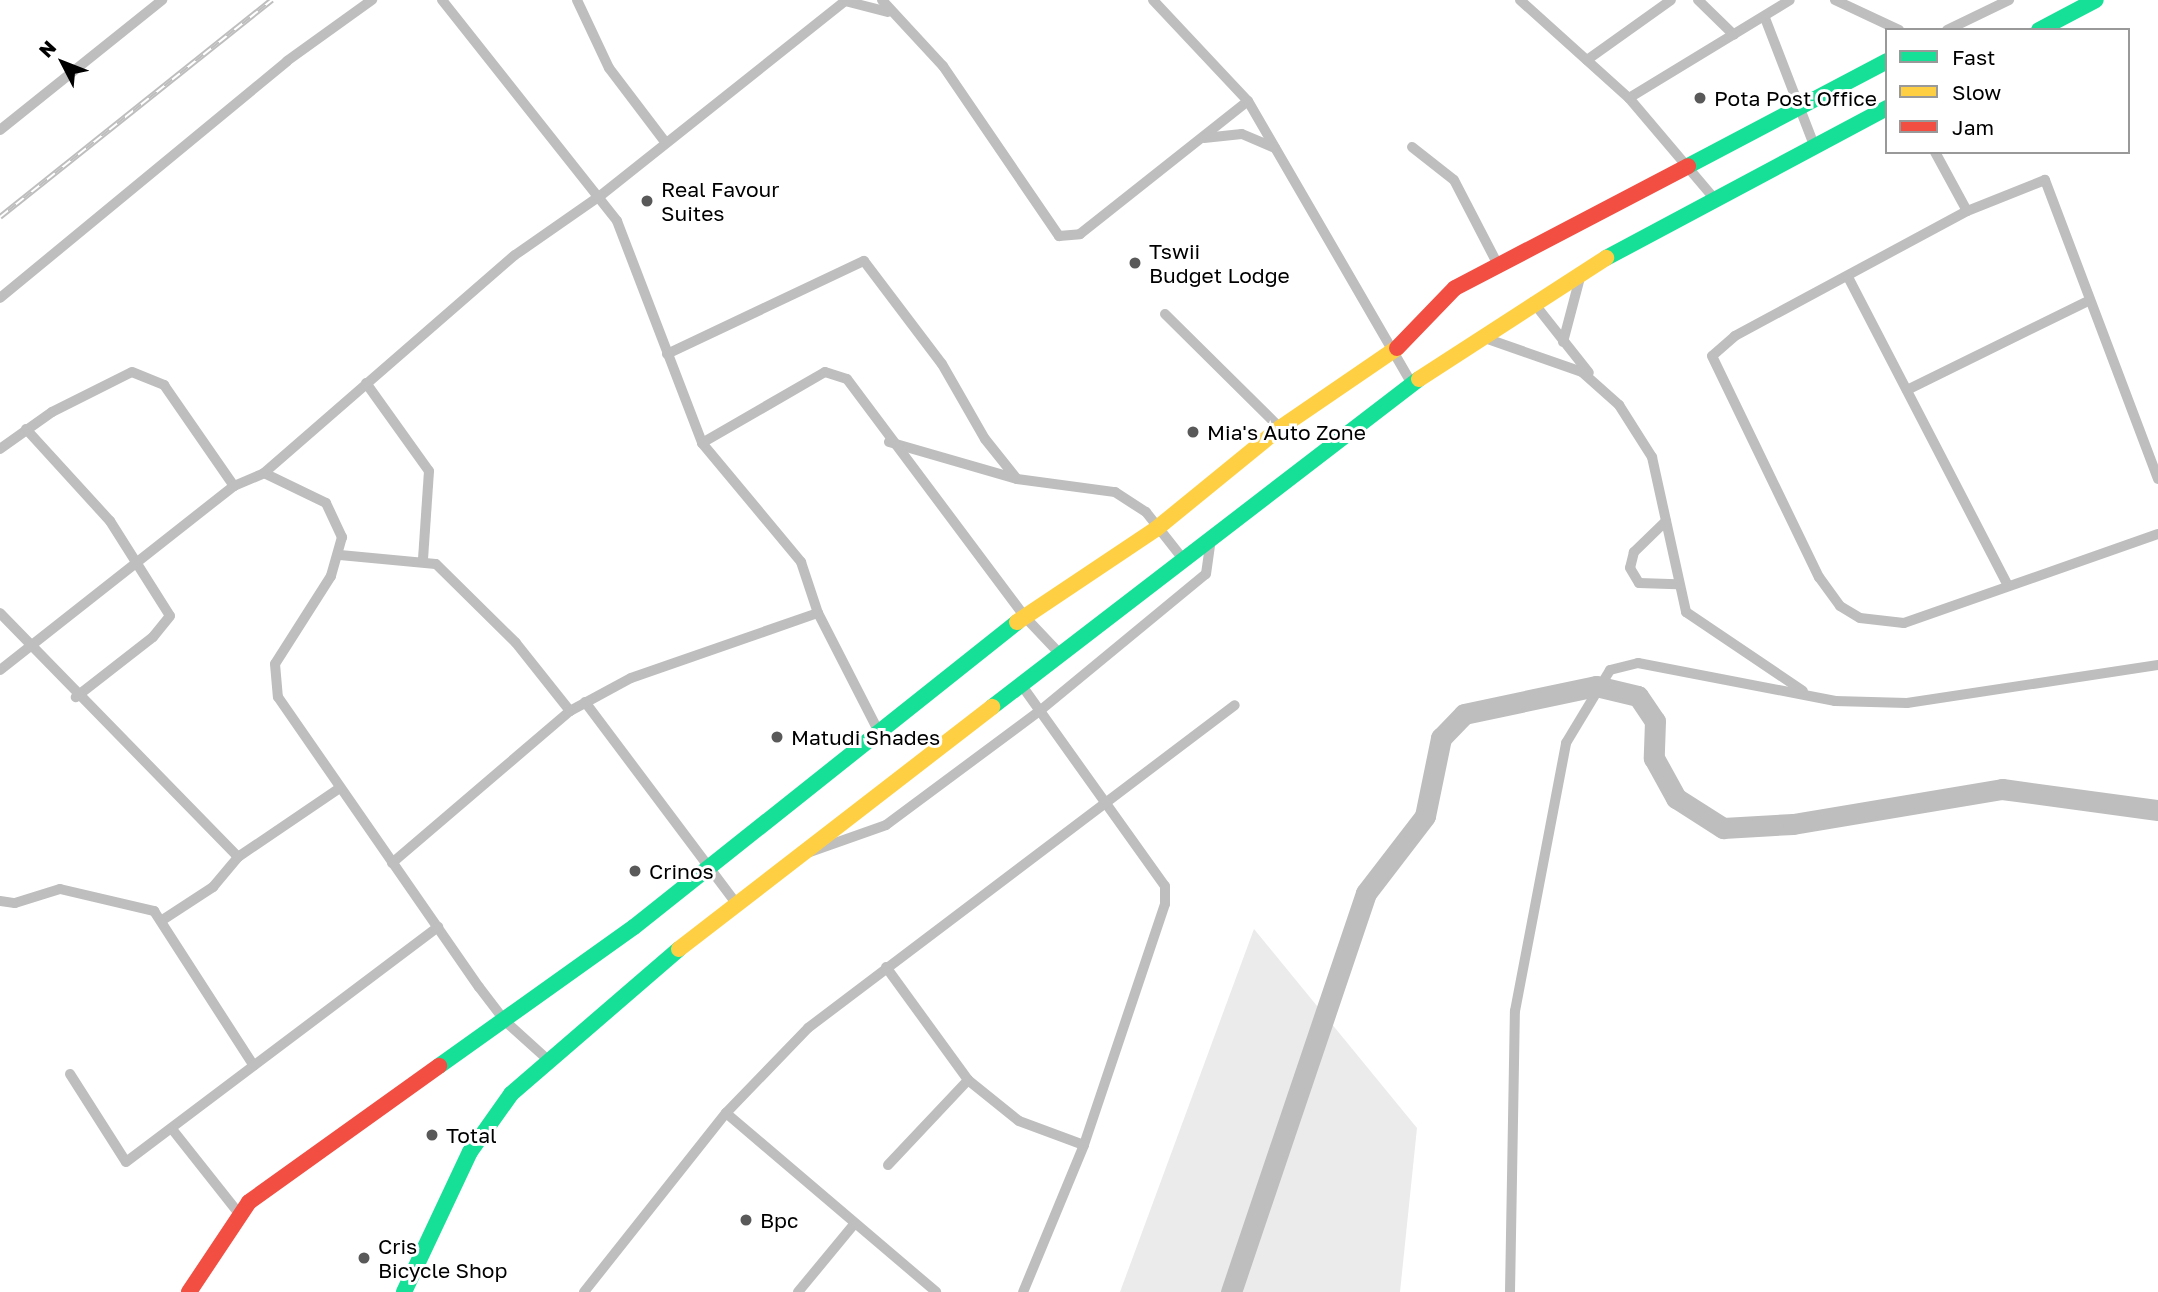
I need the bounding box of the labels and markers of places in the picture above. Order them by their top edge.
place label: Pota Post Office [1714,85,1877,111]
marker: Pota Post Office [1692,90,1708,106]
place label: Real Favour Suites [661,176,779,226]
marker: Real Favour Suites [639,193,655,209]
place label: Tswii Budget Lodge [1149,238,1290,288]
marker: Tswii Budget Lodge [1127,255,1143,271]
place label: Mia's Auto Zone [1207,419,1366,445]
marker: Mia's Auto Zone [1185,424,1201,440]
place label: Matudi Shades [791,724,940,750]
marker: Matudi Shades [769,729,785,745]
place label: Crinos [649,858,714,884]
marker: Crinos [627,863,643,879]
place label: Total [446,1122,497,1148]
marker: Total [424,1127,440,1143]
place label: Bpc [760,1207,798,1233]
marker: Bpc [738,1212,754,1228]
place label: Cris Bicycle Shop [378,1233,507,1283]
marker: Cris Bicycle Shop [356,1250,372,1266]

